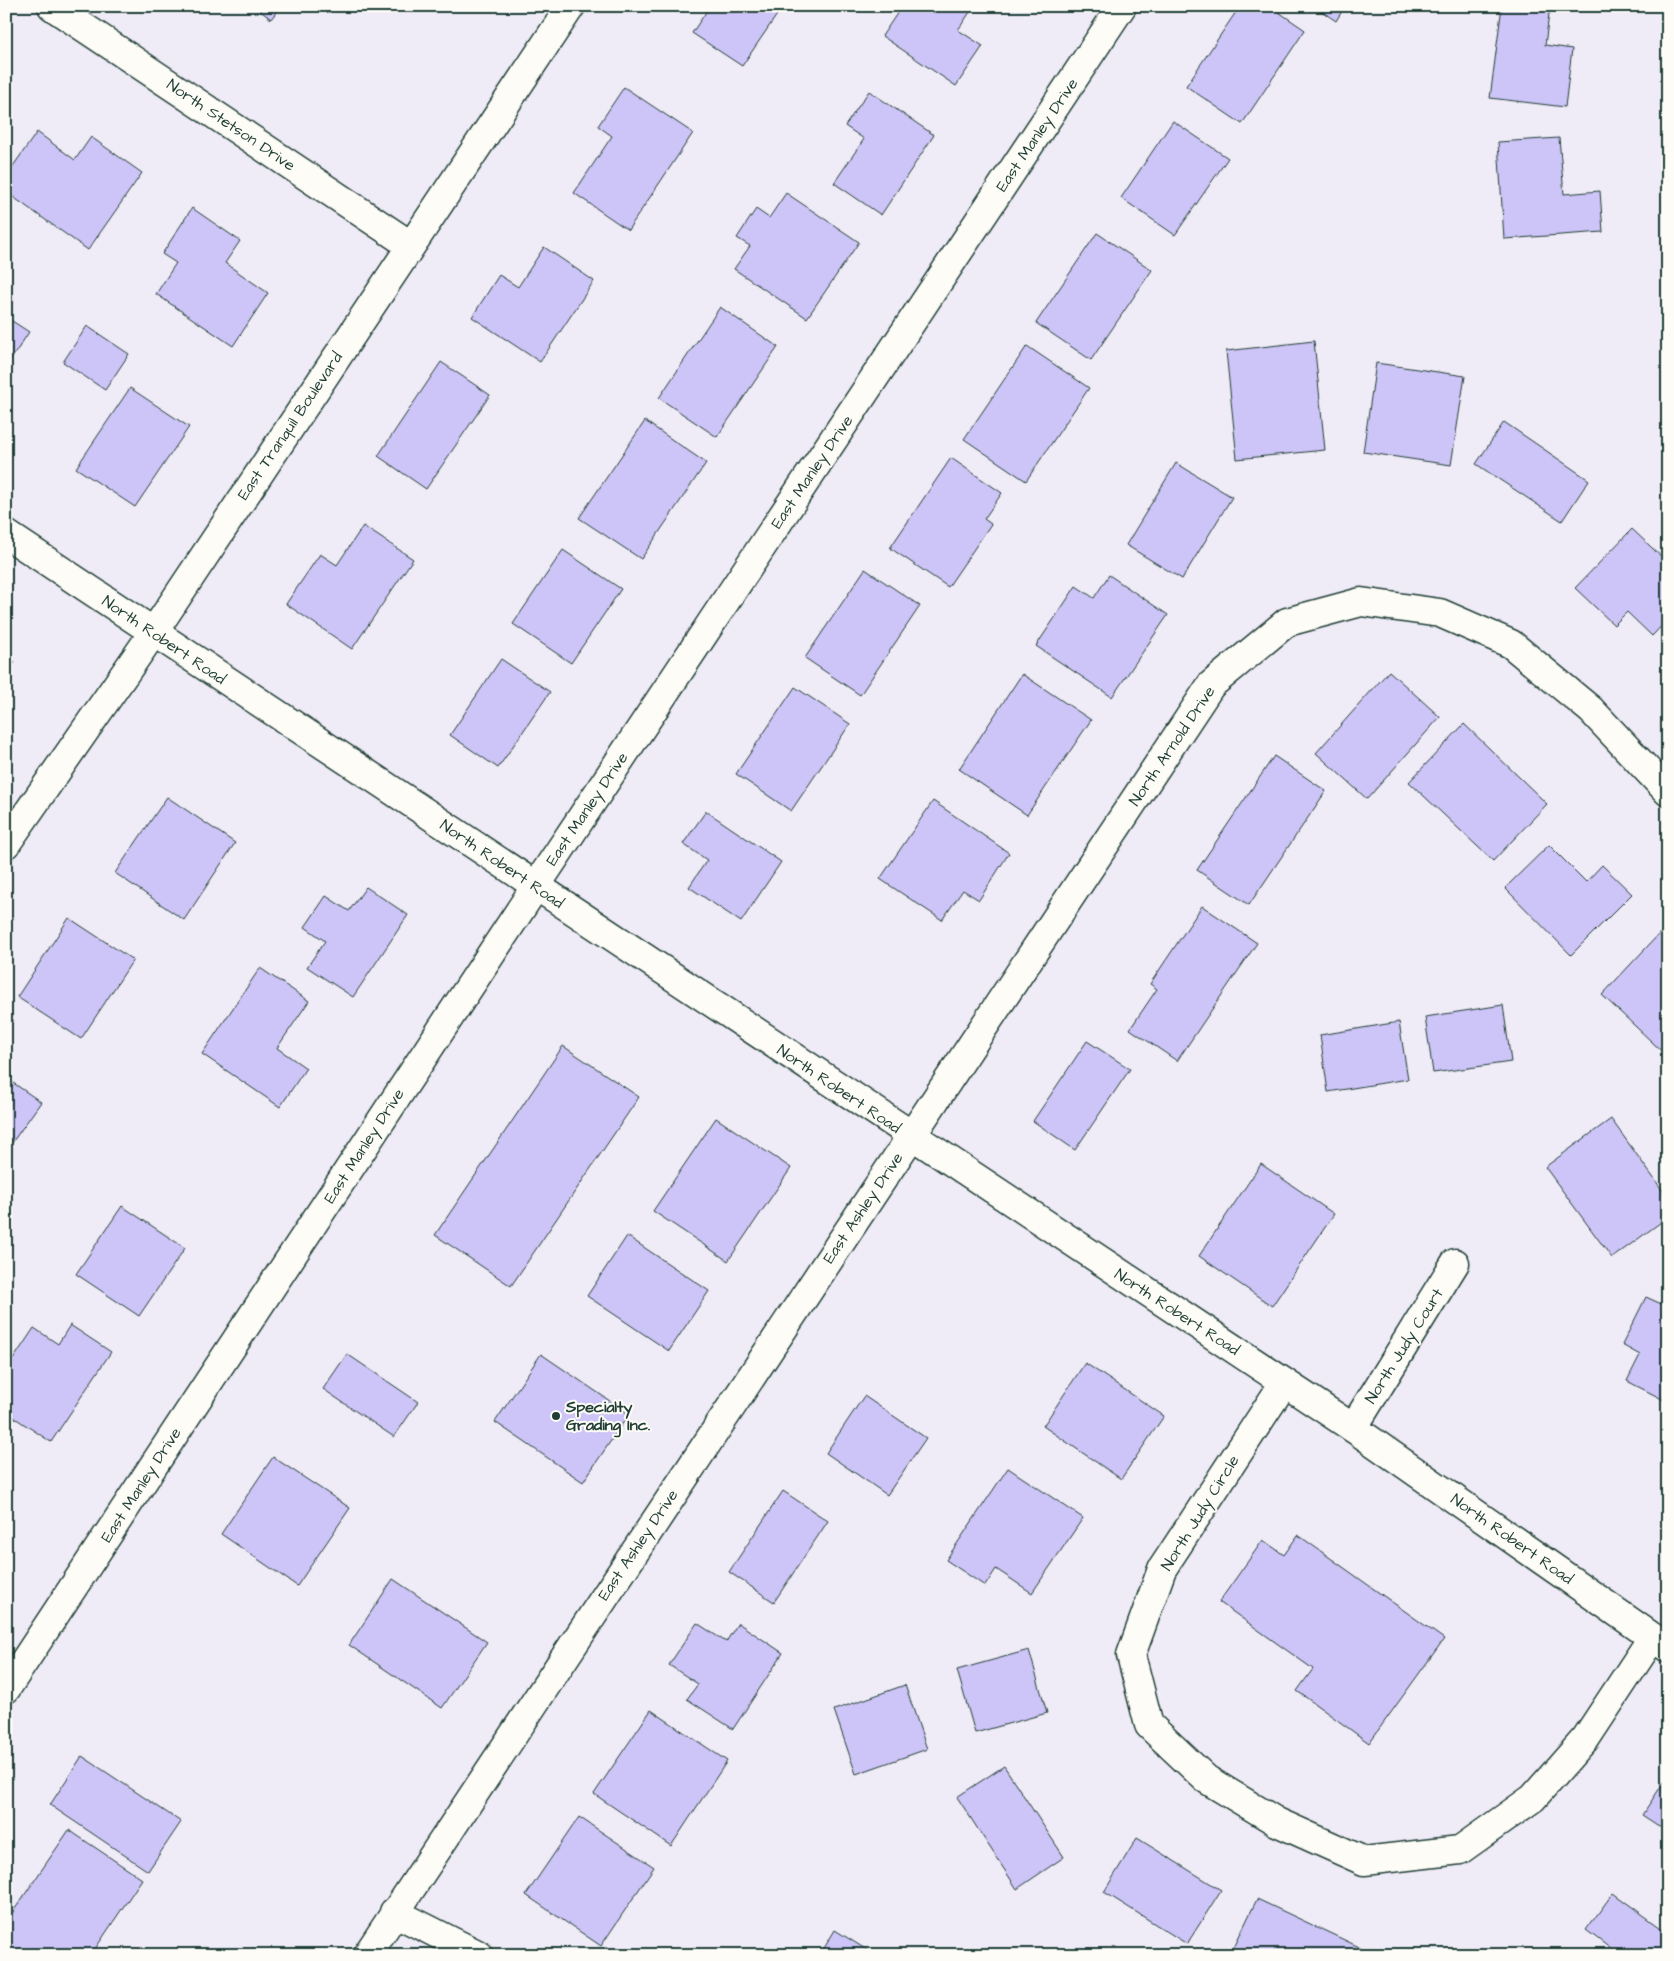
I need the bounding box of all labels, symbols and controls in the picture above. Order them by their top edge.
street label: North Stetson Drive [162,74,300,176]
street label: East Manley Drive [991,74,1084,197]
street label: East Tranquil Boulevard [232,348,348,504]
street label: East Manley Drive [766,411,859,534]
street label: North Robert Road [98,590,230,690]
street label: North Arnold Drive [1124,681,1221,810]
street label: East Manley Drive [541,748,634,871]
street label: North Robert Road [436,814,568,914]
street label: North Robert Road [773,1039,905,1139]
street label: East Manley Drive [319,1084,410,1208]
street label: East Ashley Drive [818,1148,909,1268]
street label: North Robert Road [1110,1263,1244,1361]
street label: North Judy Court [1360,1284,1450,1408]
place label: Specialty Grading Inc. [565,1396,650,1438]
marker: Specialty Grading Inc. [550,1410,562,1422]
street label: East Manley Drive [96,1423,187,1547]
street label: North Judy Circle [1156,1451,1245,1576]
street label: East Ashley Drive [593,1485,684,1605]
street label: North Robert Road [1446,1488,1578,1590]

